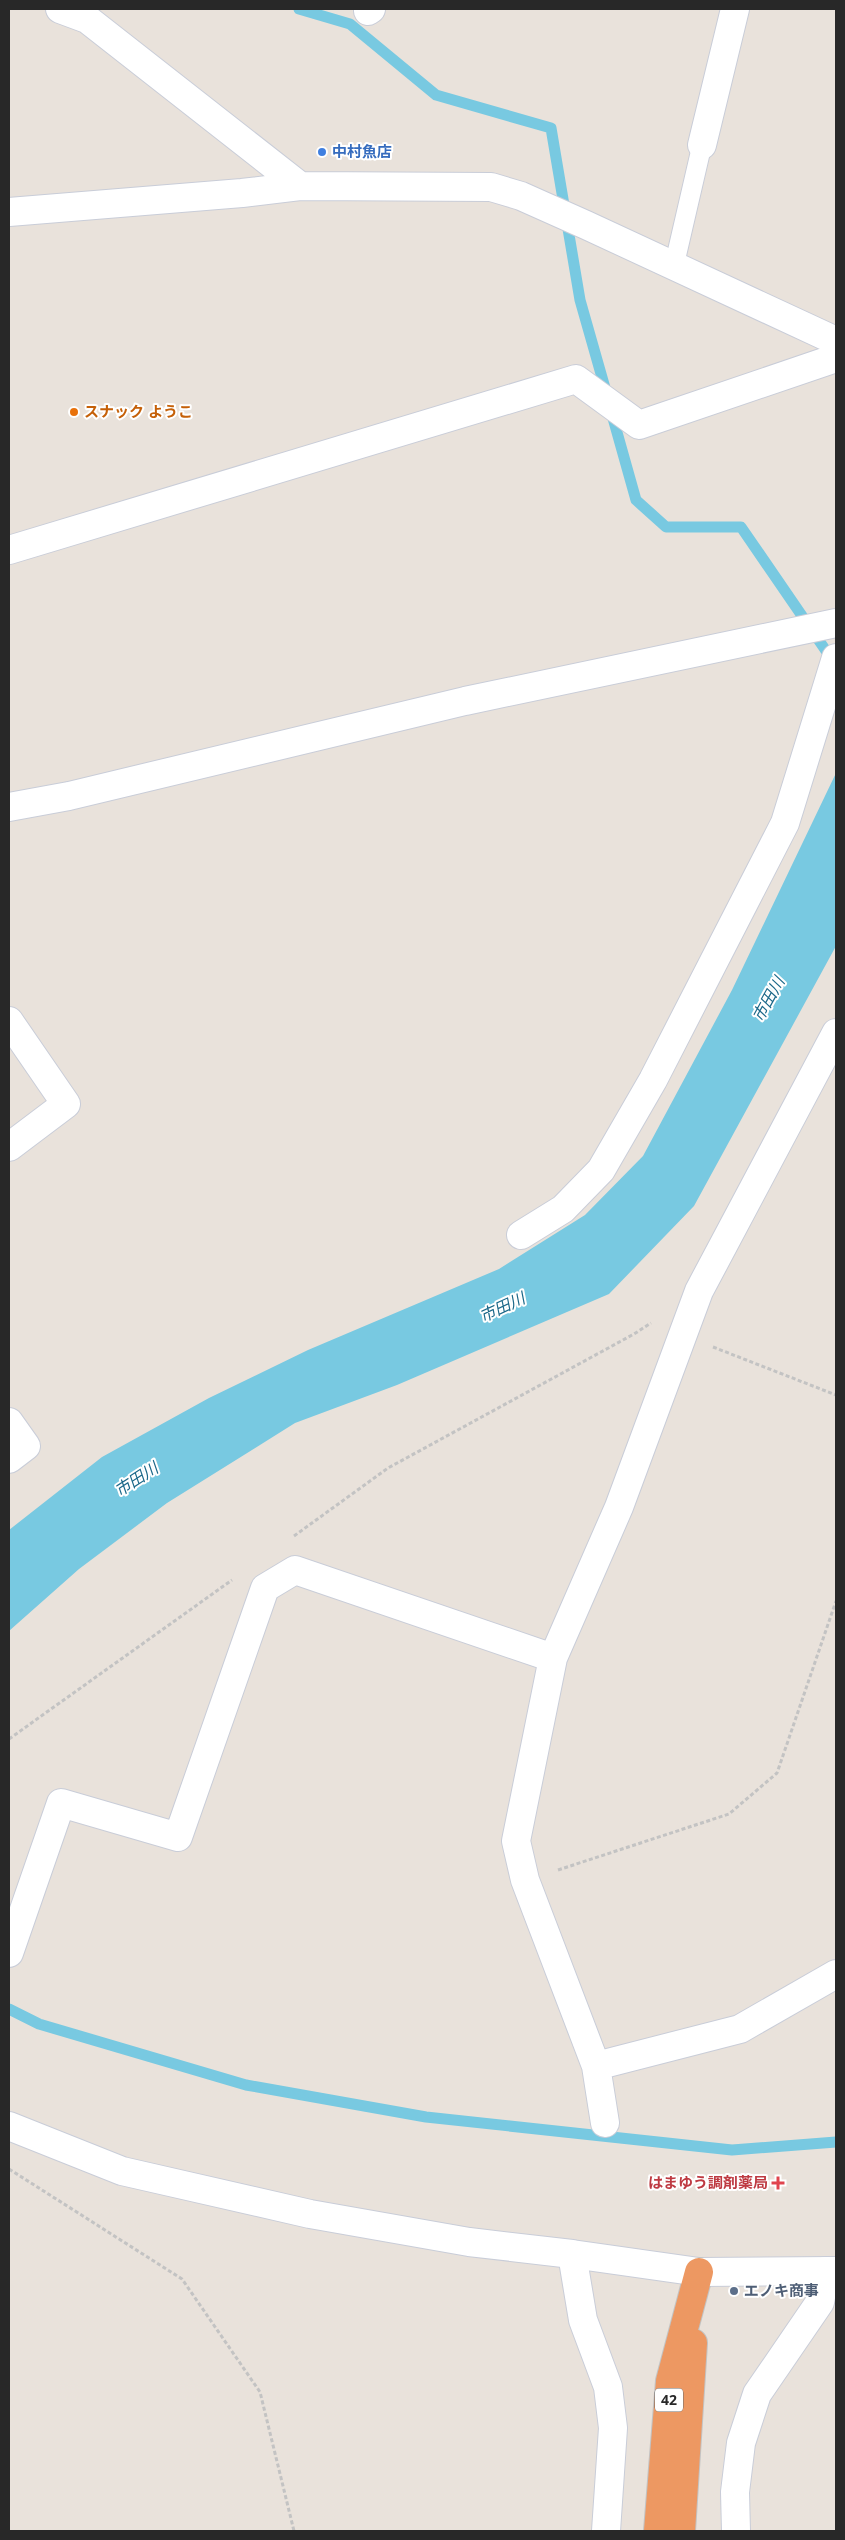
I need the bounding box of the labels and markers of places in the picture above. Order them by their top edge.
place label: 中村魚店 [332,141,392,161]
marker: 中村魚店 [316,146,328,158]
place label: スナック ようこ [84,401,193,421]
marker: スナック ようこ [68,406,80,418]
place label: はまゆう調剤薬局 [648,2172,768,2192]
marker: はまゆう調剤薬局 [772,2177,784,2189]
place label: エノキ商事 [744,2280,819,2300]
marker: エノキ商事 [728,2285,740,2297]

